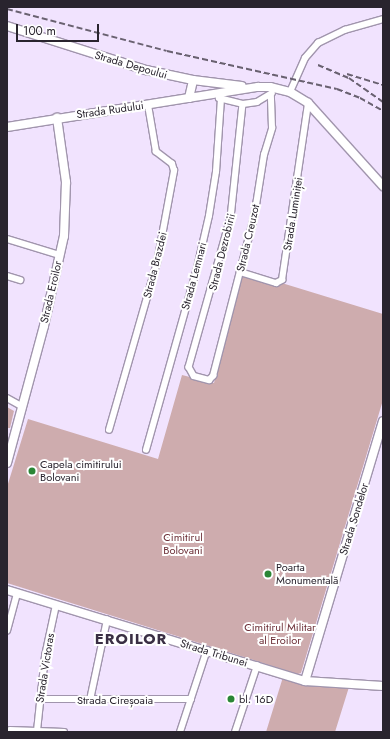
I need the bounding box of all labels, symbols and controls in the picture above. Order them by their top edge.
scale bar [18,16,101,42]
text: 100 m [23,22,56,40]
street label: Strada Depoului [93,48,169,82]
street label: Strada Rudului [76,99,144,121]
street label: Strada Luminiței [281,176,305,252]
street label: Strada Creuzot [234,203,262,273]
street label: Strada Dezrobirii [206,212,238,292]
street label: Strada Brazdei [140,231,170,299]
street label: Strada Lemnari [179,241,209,311]
street label: Strada Eroilor [37,260,65,324]
place label: Capela cimitirului Bolovani [40,458,122,484]
marker: Capela cimitirului Bolovani [27,466,37,476]
street label: Strada Sondelor [337,481,371,557]
park label: Cimitirul Bolovani [163,531,203,557]
place label: Poarta Monumentală [276,561,338,587]
marker: Poarta Monumentală [263,569,273,579]
park label: Cimitirul Militar al Eroilor [244,621,316,647]
district label: EROILOR [95,631,167,649]
street label: Strada Victoras [33,632,57,704]
street label: Strada Tribunei [179,636,249,670]
place label: bl. 16D [239,692,273,706]
street label: Strada Cireșoaia [77,693,153,707]
marker: bl. 16D [226,694,236,704]

